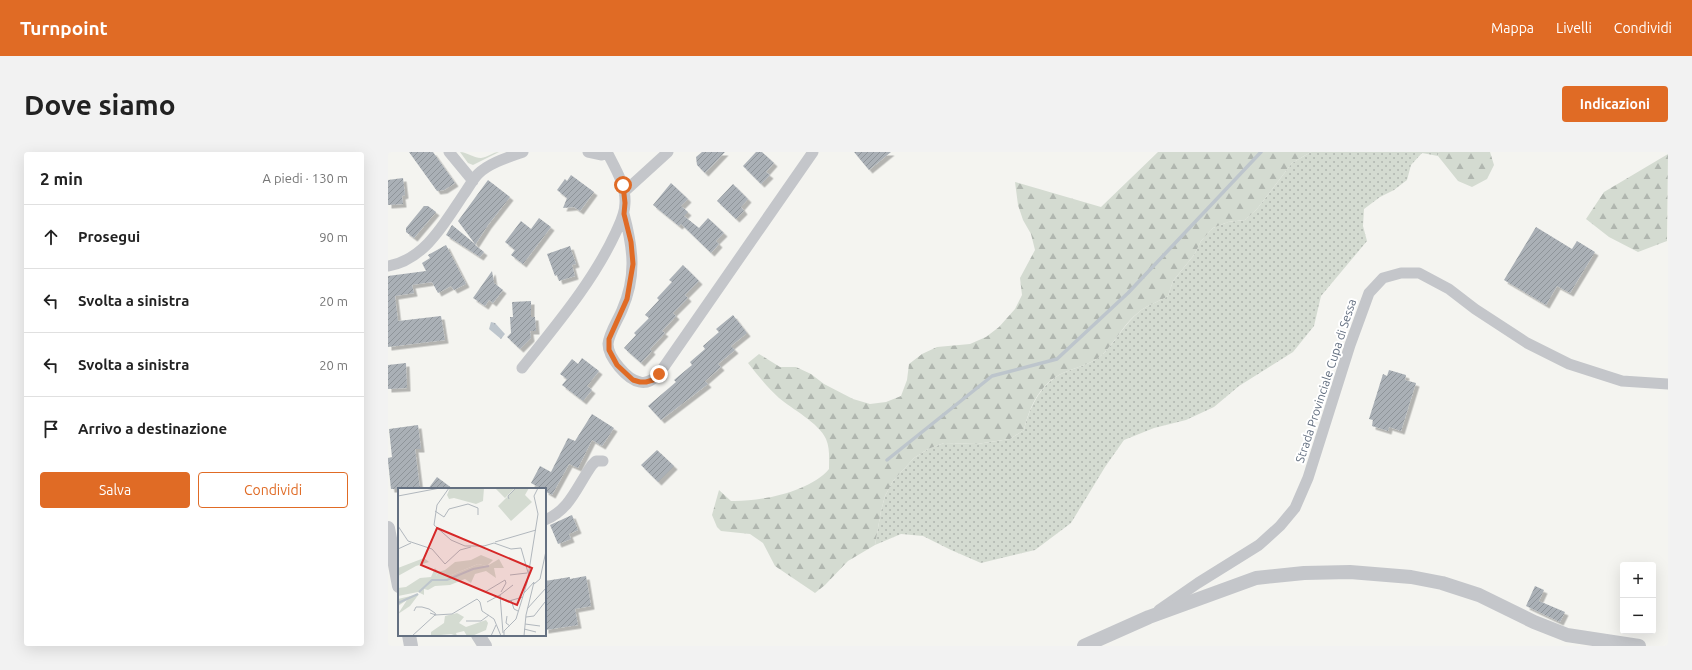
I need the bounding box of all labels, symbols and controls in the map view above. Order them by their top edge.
text: Turnpoint [20,17,108,39]
text: Mappa [1491,20,1534,36]
text: Livelli [1556,20,1592,36]
text: Condividi [1614,20,1672,36]
button: Indicazioni [1562,86,1668,122]
text: Dove siamo [24,89,176,120]
text: 2 min [40,169,83,188]
text: A piedi · 130 m [263,171,348,185]
route start [614,176,632,194]
icon: ahead [40,226,62,248]
text: Prosegui [78,228,140,245]
text: 90 m [319,230,348,244]
icon: left [40,290,62,312]
text: Svolta a sinistra [78,292,189,309]
text: 20 m [319,294,348,308]
street label: Strada Provinciale Cupa di Sessa [1293,297,1358,464]
icon: left [40,354,62,376]
text: Svolta a sinistra [78,356,189,373]
text: 20 m [319,358,348,372]
route end [650,365,668,383]
icon: arrive [40,418,62,440]
text: Arrivo a destinazione [78,420,227,437]
button: Salva [40,472,190,508]
button: Condividi [198,472,348,508]
inset map [398,488,546,636]
map controls [1620,562,1656,634]
button: + [1620,562,1656,598]
button: − [1620,598,1656,634]

